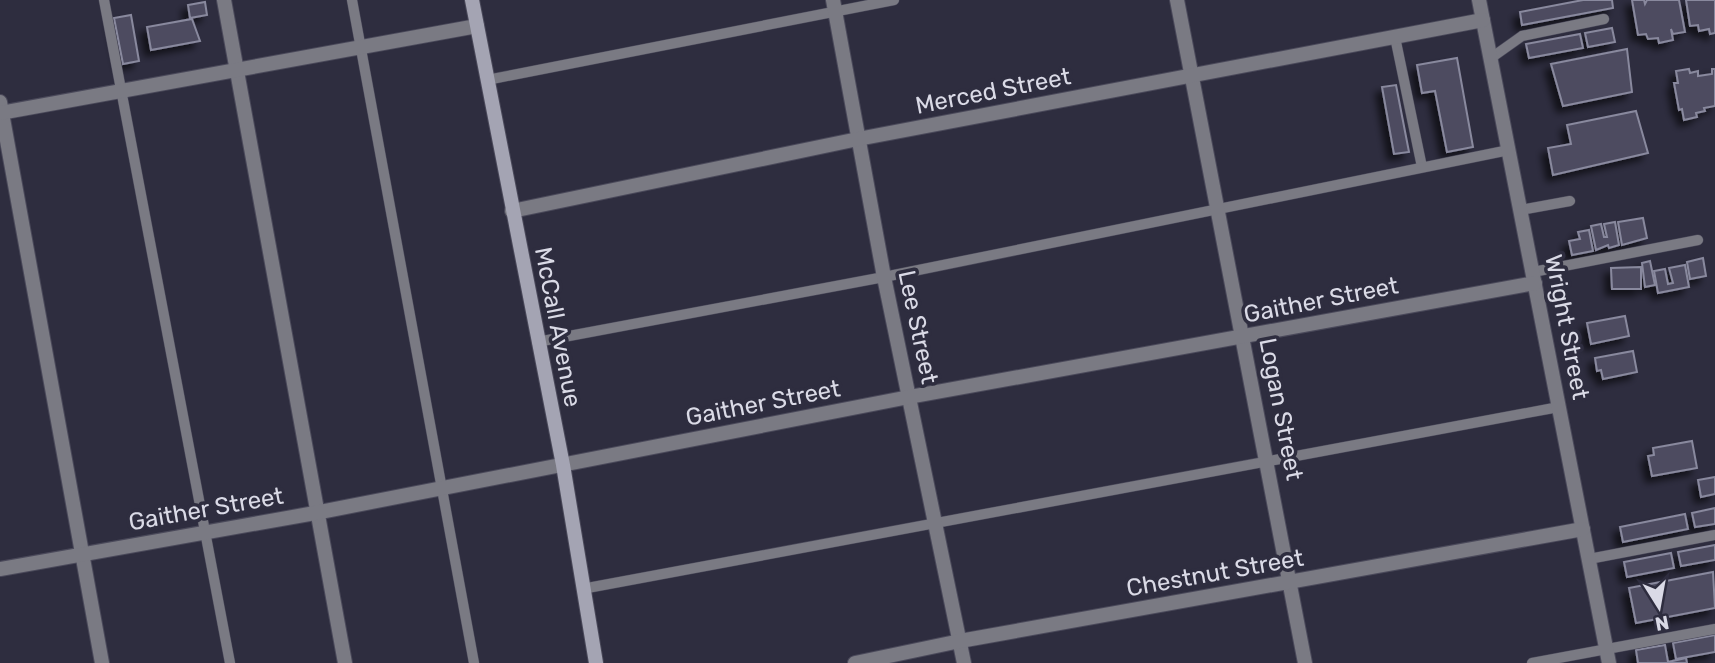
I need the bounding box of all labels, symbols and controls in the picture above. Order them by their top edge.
street label: Merced Street [913,62,1073,120]
street label: McCall Avenue [529,245,587,409]
street label: Wright Street [1539,252,1595,402]
street label: Lee Street [892,268,944,386]
street label: Gaither Street [1241,271,1401,329]
street label: Logan Street [1253,335,1309,483]
street label: Gaither Street [683,374,843,432]
street label: Gaither Street [126,482,286,536]
street label: Chestnut Street [1124,544,1306,602]
north arrow [1624,572,1694,642]
text: N [1653,611,1671,636]

